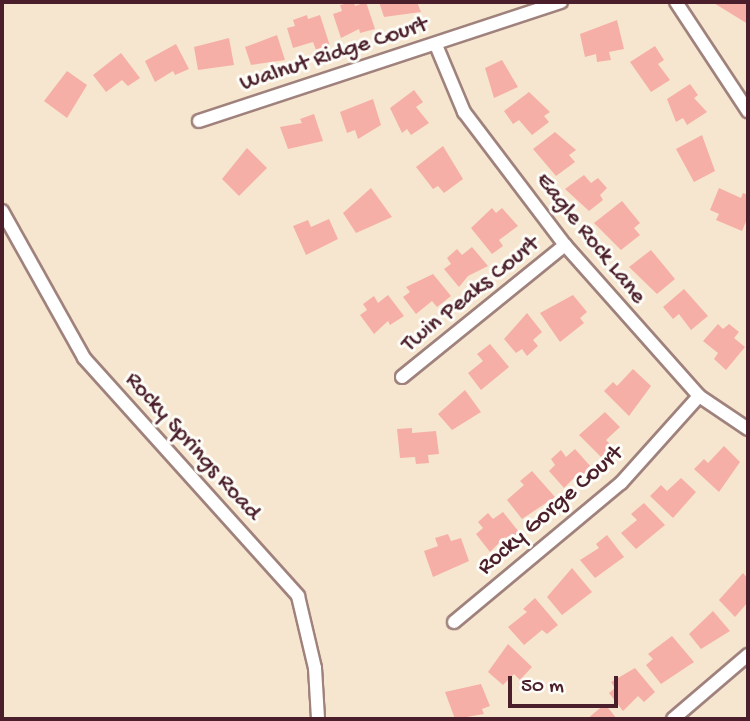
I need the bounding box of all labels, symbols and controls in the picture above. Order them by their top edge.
street label: Walnut Ridge Court [236,11,432,99]
street label: Eagle Rock Lane [528,167,652,311]
street label: Twin Peaks Court [396,231,546,359]
street label: Rocky Springs Road [118,367,266,527]
street label: Rocky Gorge Court [472,440,630,582]
scale bar [512,662,622,706]
text: 50 m [521,675,564,700]

